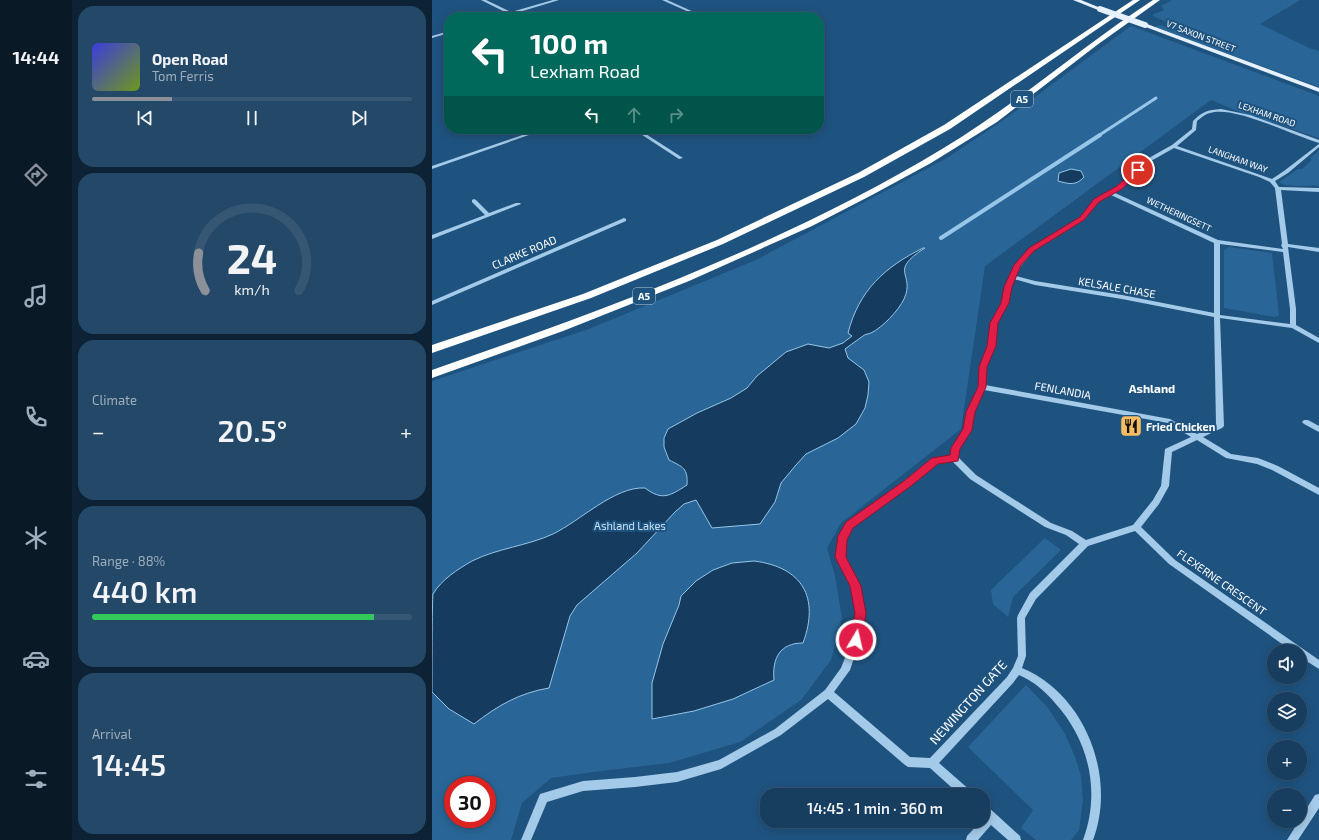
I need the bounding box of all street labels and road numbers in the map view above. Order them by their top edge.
street label: V7 SAXON STREET [1165,18,1238,55]
road number: A5 [1011,91,1033,107]
street label: LEXHAM ROAD [1237,99,1297,129]
street label: LANGHAM WAY [1207,143,1270,175]
street label: WETHERINGSETT [1145,194,1214,234]
street label: CLARKE ROAD [490,233,558,271]
street label: KELSALE CHASE [1077,274,1157,300]
road number: A5 [633,288,655,304]
street label: FENLANDIA [1034,379,1092,401]
street label: FLEXERNE CRESCENT [1175,546,1270,618]
street label: NEWINGTON GATE [926,657,1010,747]

